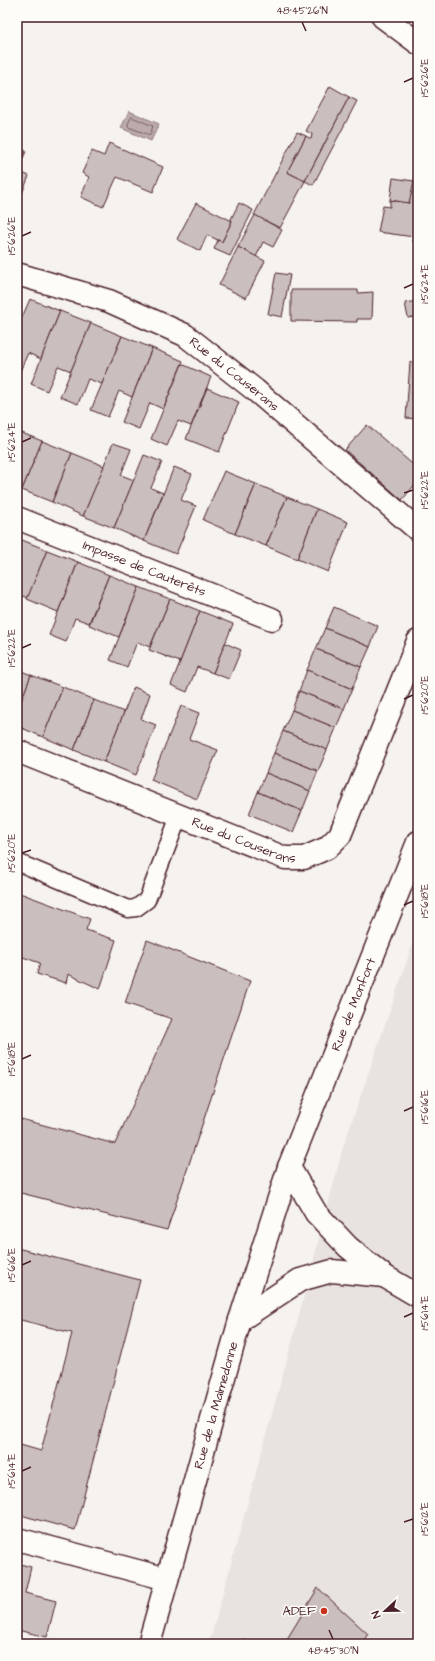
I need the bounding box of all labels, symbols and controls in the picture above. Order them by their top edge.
text: 48°45'26"N [276,4,328,18]
text: 1°56'26"E [418,59,432,97]
text: 1°56'26"E [5,217,19,255]
text: 1°56'24"E [418,264,432,304]
street label: Rue du Couserans [186,333,283,416]
text: 1°56'24"E [5,422,19,462]
text: 1°56'22"E [418,471,432,509]
street label: Impasse de Cauterêts [80,536,209,601]
text: 1°56'22"E [5,629,19,667]
text: 1°56'20"E [418,676,432,714]
street label: Rue du Couserans [189,813,296,867]
text: 1°56'20"E [5,834,19,872]
text: 1°56'18"E [418,884,432,918]
street label: Rue de Monfort [327,954,380,1054]
text: 1°56'18"E [5,1042,19,1076]
text: 1°56'16"E [418,1090,432,1124]
text: 1°56'16"E [5,1248,19,1282]
text: 1°56'14"E [418,1296,432,1330]
street label: Rue de la Malmedonne [190,1339,243,1471]
text: 1°56'14"E [5,1454,19,1488]
text: 1°56'12"E [418,1502,432,1536]
north arrow [365,1591,405,1631]
place label: ADEF [283,1602,316,1620]
marker: ADEF [319,1606,329,1616]
text: N [368,1608,384,1621]
text: 48°45'30"N [307,1644,359,1658]

